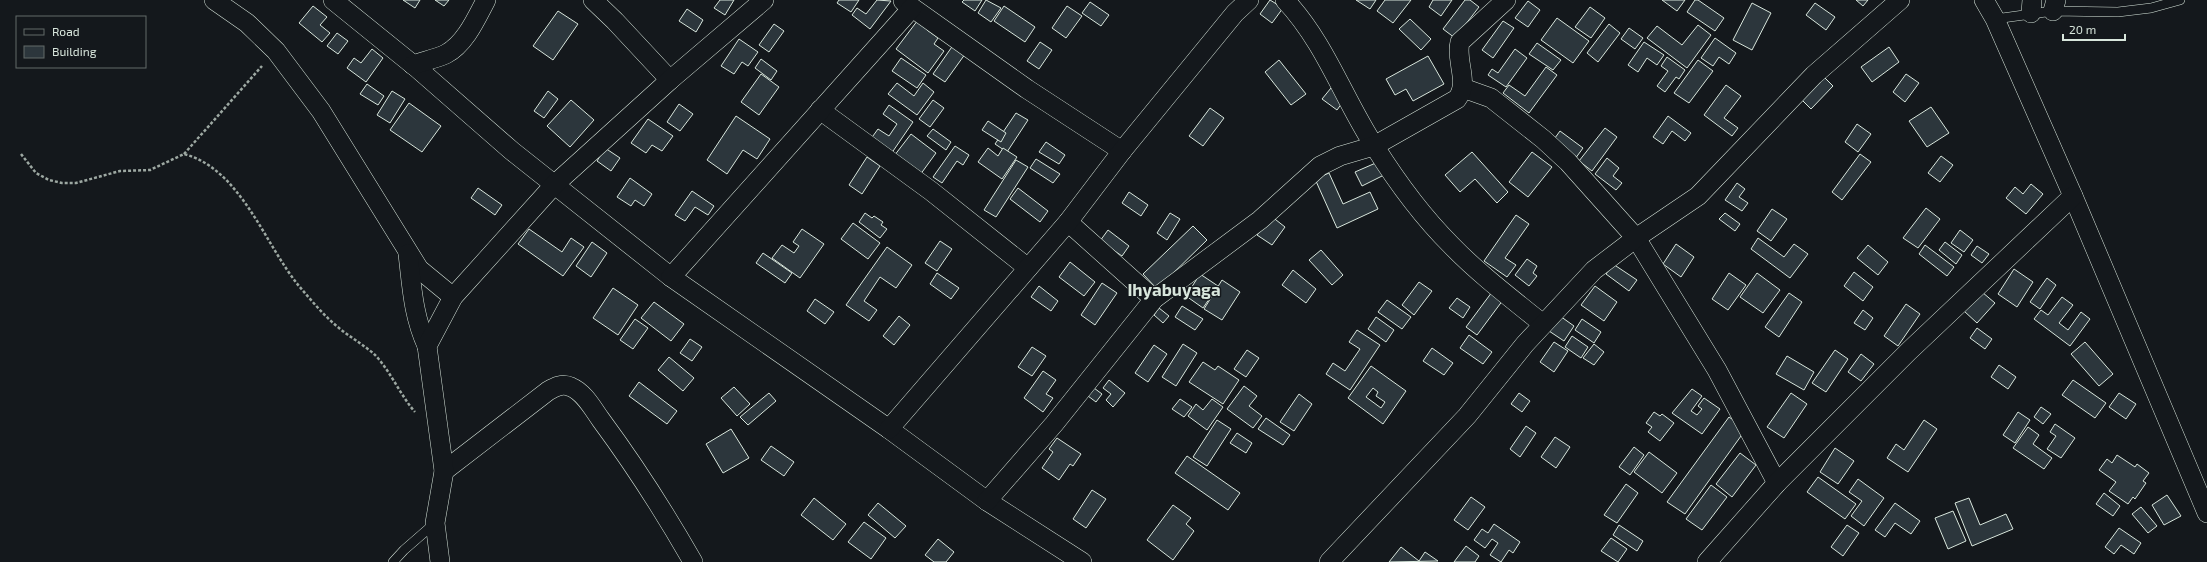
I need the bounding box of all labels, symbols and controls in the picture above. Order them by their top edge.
legend [16,16,146,68]
scale bar [2063,16,2125,42]
text: 20 m [2069,22,2096,36]
text: Road [52,24,80,38]
text: Building [52,44,97,58]
district label: Ihyabuyaga [1127,279,1221,300]

